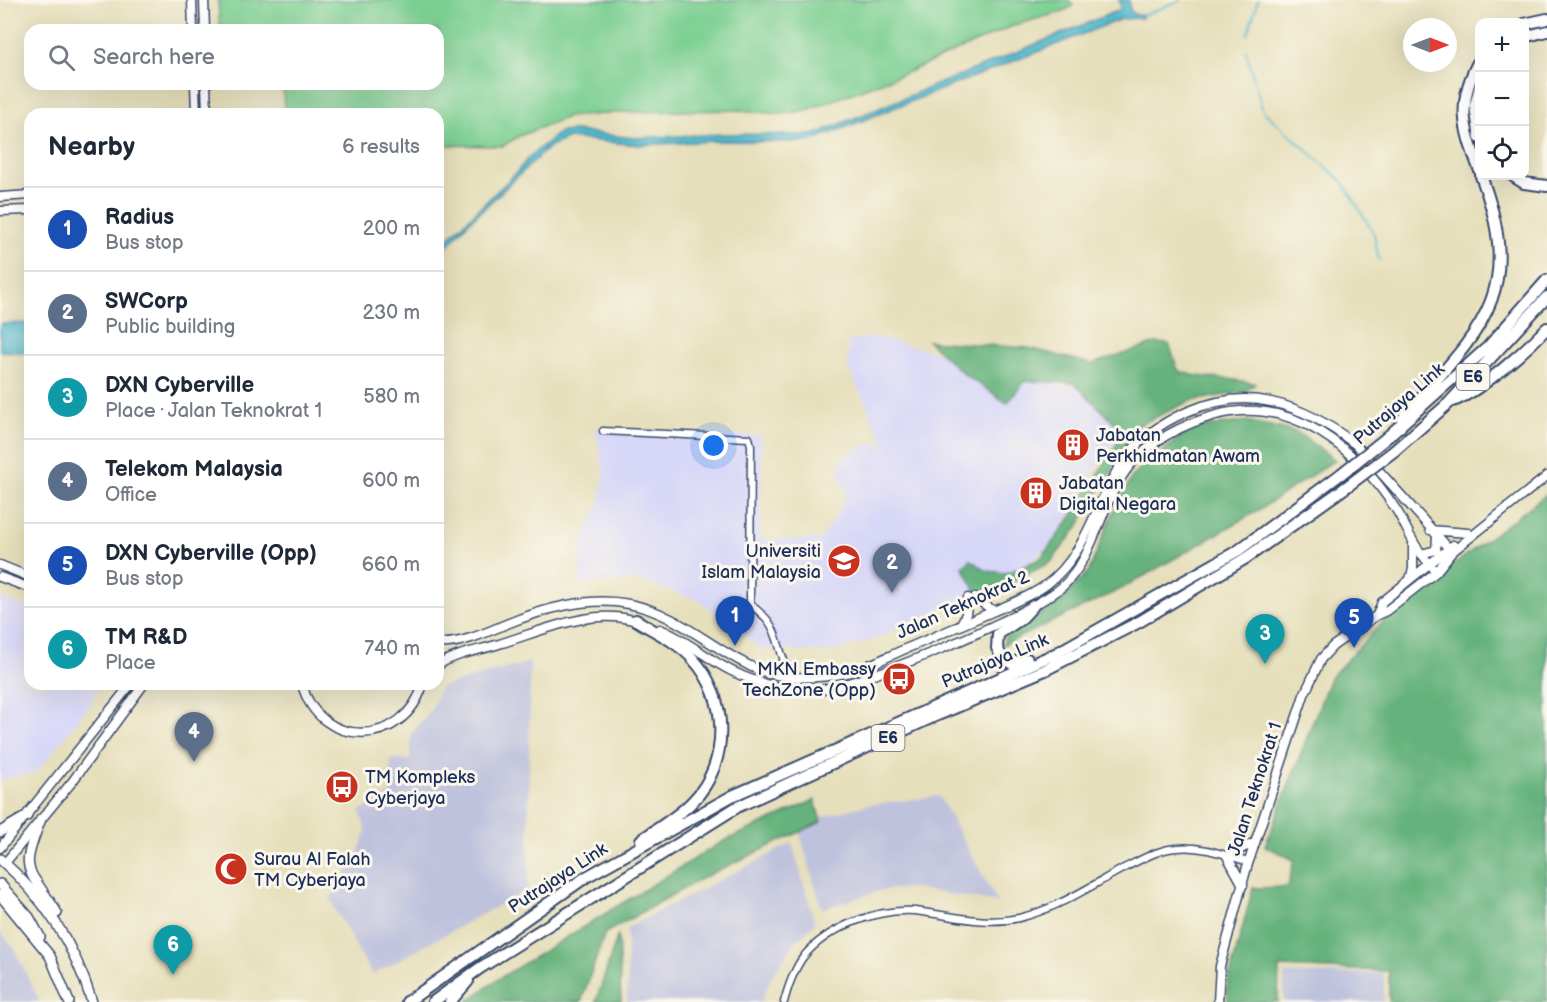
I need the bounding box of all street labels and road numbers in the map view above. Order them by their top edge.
street label: Putrajaya Link [1349,359,1449,449]
road number: E6 [1456,364,1490,390]
street label: Jalan Teknokrat 2 [894,566,1033,644]
street label: Putrajaya Link [938,629,1052,693]
street label: Jalan Teknokrat 1 [1224,720,1286,858]
road number: E6 [872,725,904,751]
street label: Putrajaya Link [505,838,612,918]

